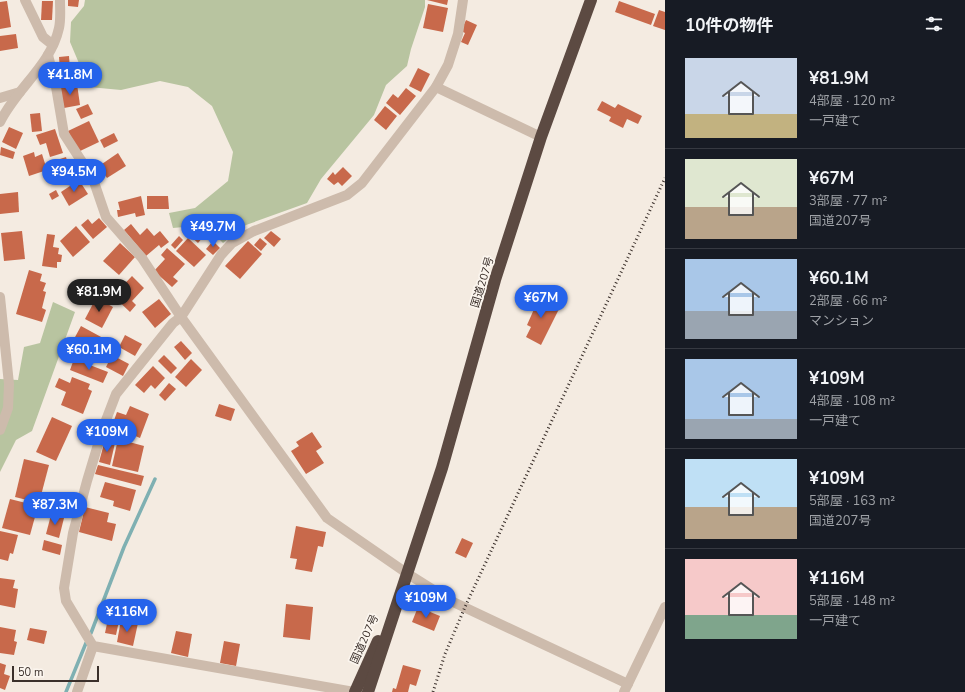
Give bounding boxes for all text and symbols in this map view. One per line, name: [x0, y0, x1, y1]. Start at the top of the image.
icon: filters: [923, 13, 945, 35]
text: 10件の物件: [685, 14, 773, 37]
pin: ¥41.8M: [37, 62, 103, 96]
text: ¥41.8M: [47, 66, 93, 84]
text: ¥81.9M: [809, 67, 869, 90]
icon: home: [717, 74, 765, 122]
text: 4部屋 · 120 m²: [809, 92, 895, 110]
text: 一戸建て: [809, 112, 861, 130]
pin: ¥94.5M: [41, 159, 107, 193]
text: ¥94.5M: [51, 163, 97, 181]
text: ¥67M: [809, 167, 854, 190]
icon: home: [717, 175, 765, 223]
text: 3部屋 · 77 m²: [809, 192, 887, 210]
text: 国道207号: [809, 212, 871, 230]
pin: ¥49.7M: [180, 214, 246, 248]
text: ¥49.7M: [190, 218, 236, 236]
street label: 国道207号: [468, 255, 497, 310]
text: ¥60.1M: [809, 267, 869, 290]
icon: home: [717, 275, 765, 323]
pin: ¥81.9M: [66, 279, 132, 313]
text: ¥81.9M: [76, 283, 122, 301]
pin: ¥67M: [517, 285, 565, 319]
text: ¥67M: [524, 289, 558, 307]
text: 2部屋 · 66 m²: [809, 292, 887, 310]
text: マンション: [809, 312, 874, 330]
pin: ¥60.1M: [56, 337, 122, 371]
text: ¥60.1M: [66, 341, 112, 359]
text: ¥109M: [809, 367, 865, 390]
icon: home: [717, 375, 765, 423]
text: 4部屋 · 108 m²: [809, 392, 895, 410]
text: 一戸建て: [809, 412, 861, 430]
pin: ¥109M: [79, 419, 135, 453]
text: ¥109M: [86, 423, 128, 441]
text: ¥109M: [809, 467, 865, 490]
icon: home: [717, 475, 765, 523]
pin: ¥87.3M: [22, 492, 88, 526]
text: 5部屋 · 163 m²: [809, 492, 895, 510]
text: ¥87.3M: [32, 496, 78, 514]
text: 国道207号: [809, 512, 871, 530]
text: ¥116M: [809, 567, 865, 590]
icon: home: [717, 575, 765, 623]
pin: ¥109M: [398, 585, 454, 619]
text: ¥109M: [405, 589, 447, 607]
text: 5部屋 · 148 m²: [809, 592, 895, 610]
pin: ¥116M: [99, 599, 155, 633]
text: ¥116M: [106, 603, 148, 621]
street label: 国道207号: [347, 612, 382, 666]
text: 一戸建て: [809, 612, 861, 630]
scale bar: [12, 664, 99, 683]
text: 50 m: [18, 665, 43, 680]

